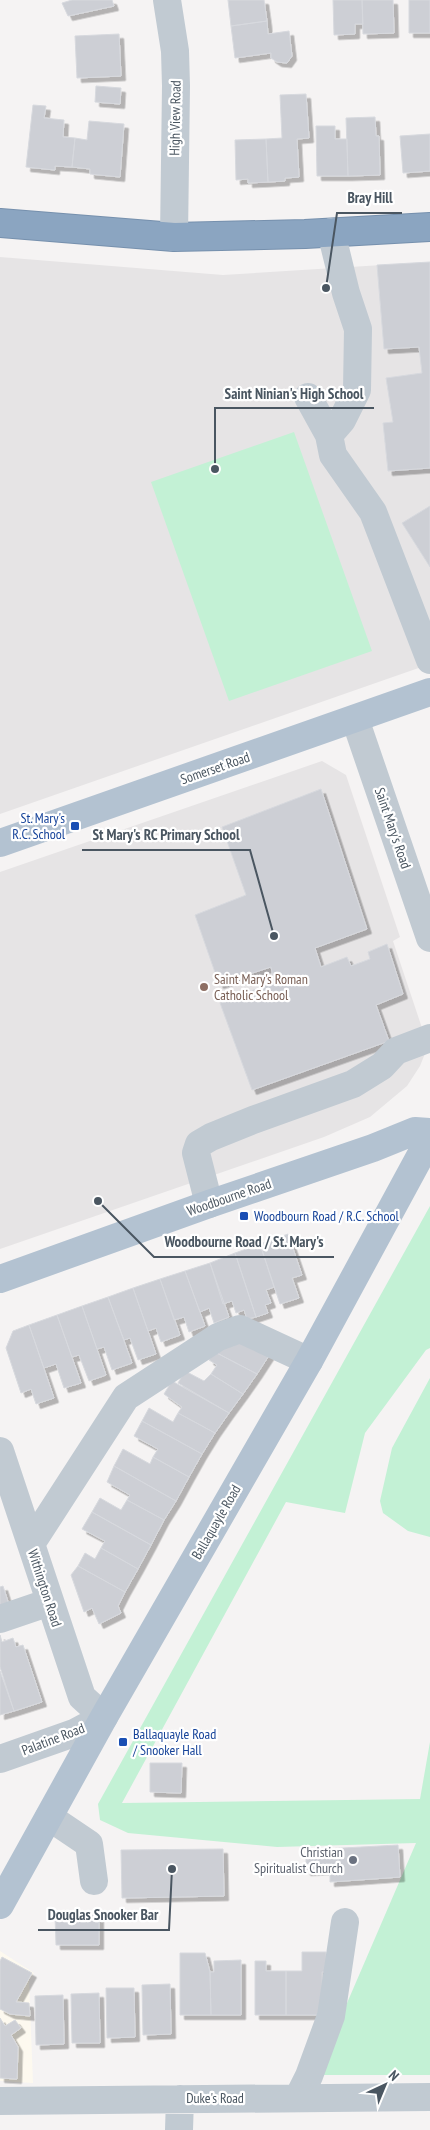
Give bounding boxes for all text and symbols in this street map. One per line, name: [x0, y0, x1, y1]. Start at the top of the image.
street label: High View Road: [165, 80, 185, 156]
callout: Bray Hill: [337, 183, 402, 213]
text: Bray Hill: [347, 188, 393, 207]
callout: Saint Ninian's High School: [215, 378, 374, 408]
text: Saint Ninian's High School: [225, 384, 364, 403]
street label: Somerset Road: [178, 748, 252, 788]
street label: Saint Mary's Road: [371, 785, 415, 871]
place label: St. Mary's R.C. School: [12, 809, 66, 843]
marker: St. Mary's R.C. School: [69, 820, 81, 832]
callout: St Mary's RC Primary School: [82, 820, 250, 850]
text: St Mary's RC Primary School: [92, 825, 240, 844]
place label: Saint Mary's Roman Catholic School: [214, 970, 308, 1004]
marker: Saint Mary's Roman Catholic School: [198, 981, 210, 993]
street label: Woodbourne Road: [185, 1174, 273, 1220]
place label: Woodbourn Road / R.C. School: [254, 1207, 400, 1225]
marker: Woodbourn Road / R.C. School: [238, 1210, 250, 1222]
callout: Woodbourne Road / St. Mary's: [154, 1227, 334, 1257]
text: Woodbourne Road / St. Mary's: [163, 1232, 324, 1251]
street label: Ballaquayle Road: [187, 1481, 245, 1563]
street label: Withington Road: [24, 1547, 66, 1629]
street label: Palatine Road: [19, 1719, 87, 1759]
place label: Ballaquayle Road / Snooker Hall: [132, 1725, 216, 1759]
marker: Ballaquayle Road / Snooker Hall: [117, 1736, 129, 1748]
place label: Christian Spiritualist Church: [254, 1843, 343, 1877]
marker: Christian Spiritualist Church: [347, 1854, 359, 1866]
callout: Douglas Snooker Bar: [38, 1900, 169, 1930]
text: Douglas Snooker Bar: [48, 1905, 159, 1924]
north arrow: [360, 2060, 410, 2110]
text: N: [385, 2067, 403, 2085]
street label: Duke's Road: [186, 2089, 244, 2107]

